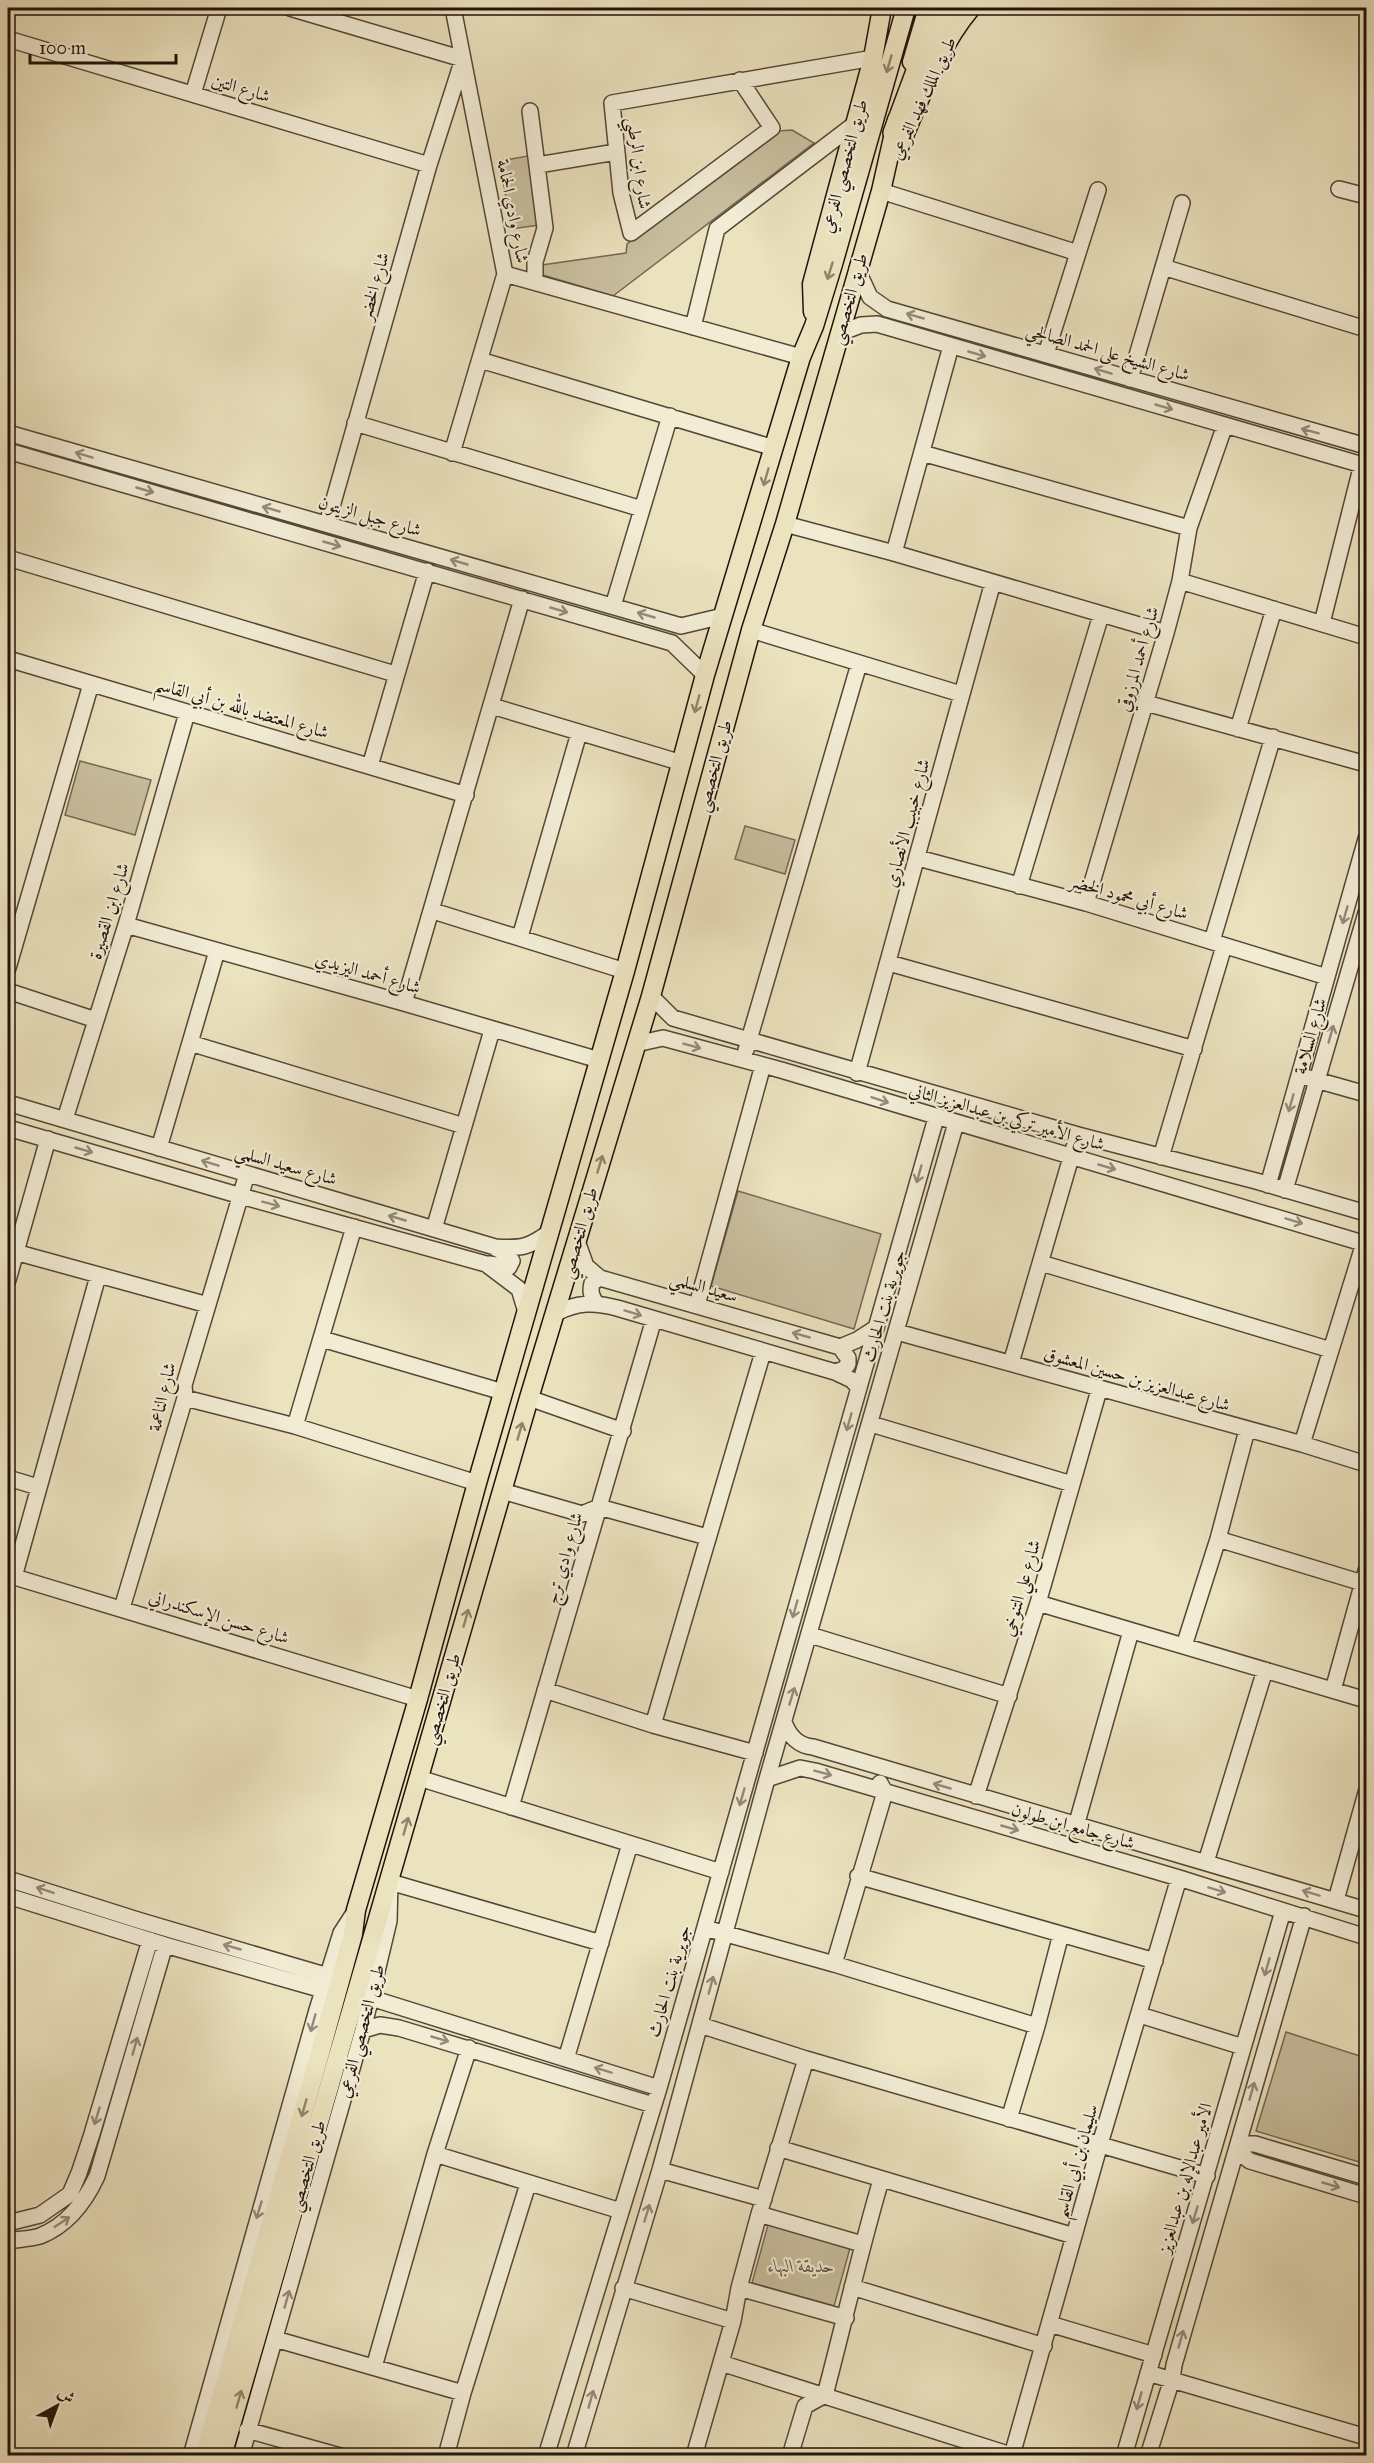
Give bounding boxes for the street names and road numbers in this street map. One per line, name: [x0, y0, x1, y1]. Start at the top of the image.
street label: طريق الملك فهد الفرعي: [885, 33, 965, 165]
street label: شارع التين: [208, 69, 273, 111]
street label: طريق التخصصي الفرعي: [816, 97, 878, 237]
street label: شارع ابن الرطبي: [616, 116, 656, 211]
street label: شارع وادي الحمامة: [488, 157, 534, 266]
street label: شارع الخضر: [353, 250, 398, 325]
street label: طريق التخصصي: [825, 251, 878, 349]
street label: شارع الشيخ على الحمد الصالحي: [1022, 318, 1192, 392]
street label: شارع جبل الزيتون: [315, 491, 424, 545]
street label: شارع أحمد المرزوقي: [1111, 603, 1167, 715]
street label: شارع المعتضد بالله بن أبي القاسم: [151, 670, 332, 750]
street label: طريق التخصصي: [691, 717, 743, 816]
street label: شارع خبيب الأنصاري: [877, 756, 939, 891]
street label: شارع ابن القصيرة: [84, 860, 138, 963]
street label: شارع أبي محمود الخضر: [1064, 867, 1191, 928]
street label: شارع أحمد اليزيدي: [312, 946, 424, 1002]
street label: شارع السلامة: [1289, 995, 1335, 1078]
street label: شارع الأمير تركي بن عبدالعزيز الثاني: [906, 1077, 1108, 1159]
street label: شارع سعيد السلمي: [231, 1140, 339, 1196]
street label: طريق التخصصي: [555, 1185, 608, 1283]
street label: جويرية بنت الحارث: [857, 1247, 911, 1365]
street label: سعيد السلمي: [666, 1267, 741, 1313]
street label: شارع عبدالعزيز بن حسين المعشوق: [1040, 1342, 1233, 1420]
street label: شارع الناعمة: [143, 1360, 185, 1435]
street label: شارع وادي ترج: [540, 1509, 592, 1608]
street label: شارع علي التنوخي: [997, 1537, 1051, 1641]
street label: شارع حسن الإسكندراني: [145, 1585, 292, 1653]
street label: طريق التخصصي: [418, 1651, 471, 1749]
street label: شارع جامع ابن طولون: [1007, 1798, 1137, 1859]
street label: جويرية بنت الحارث: [642, 1922, 696, 2040]
street label: طريق التخصصي الفرعي: [333, 1962, 395, 2102]
street label: الأمير عبدالإله بن عبدالعزيز: [1151, 2100, 1219, 2258]
street label: سليمان بن أبي القاسم: [1047, 2101, 1110, 2223]
street label: طريق التخصصي: [283, 2118, 336, 2216]

